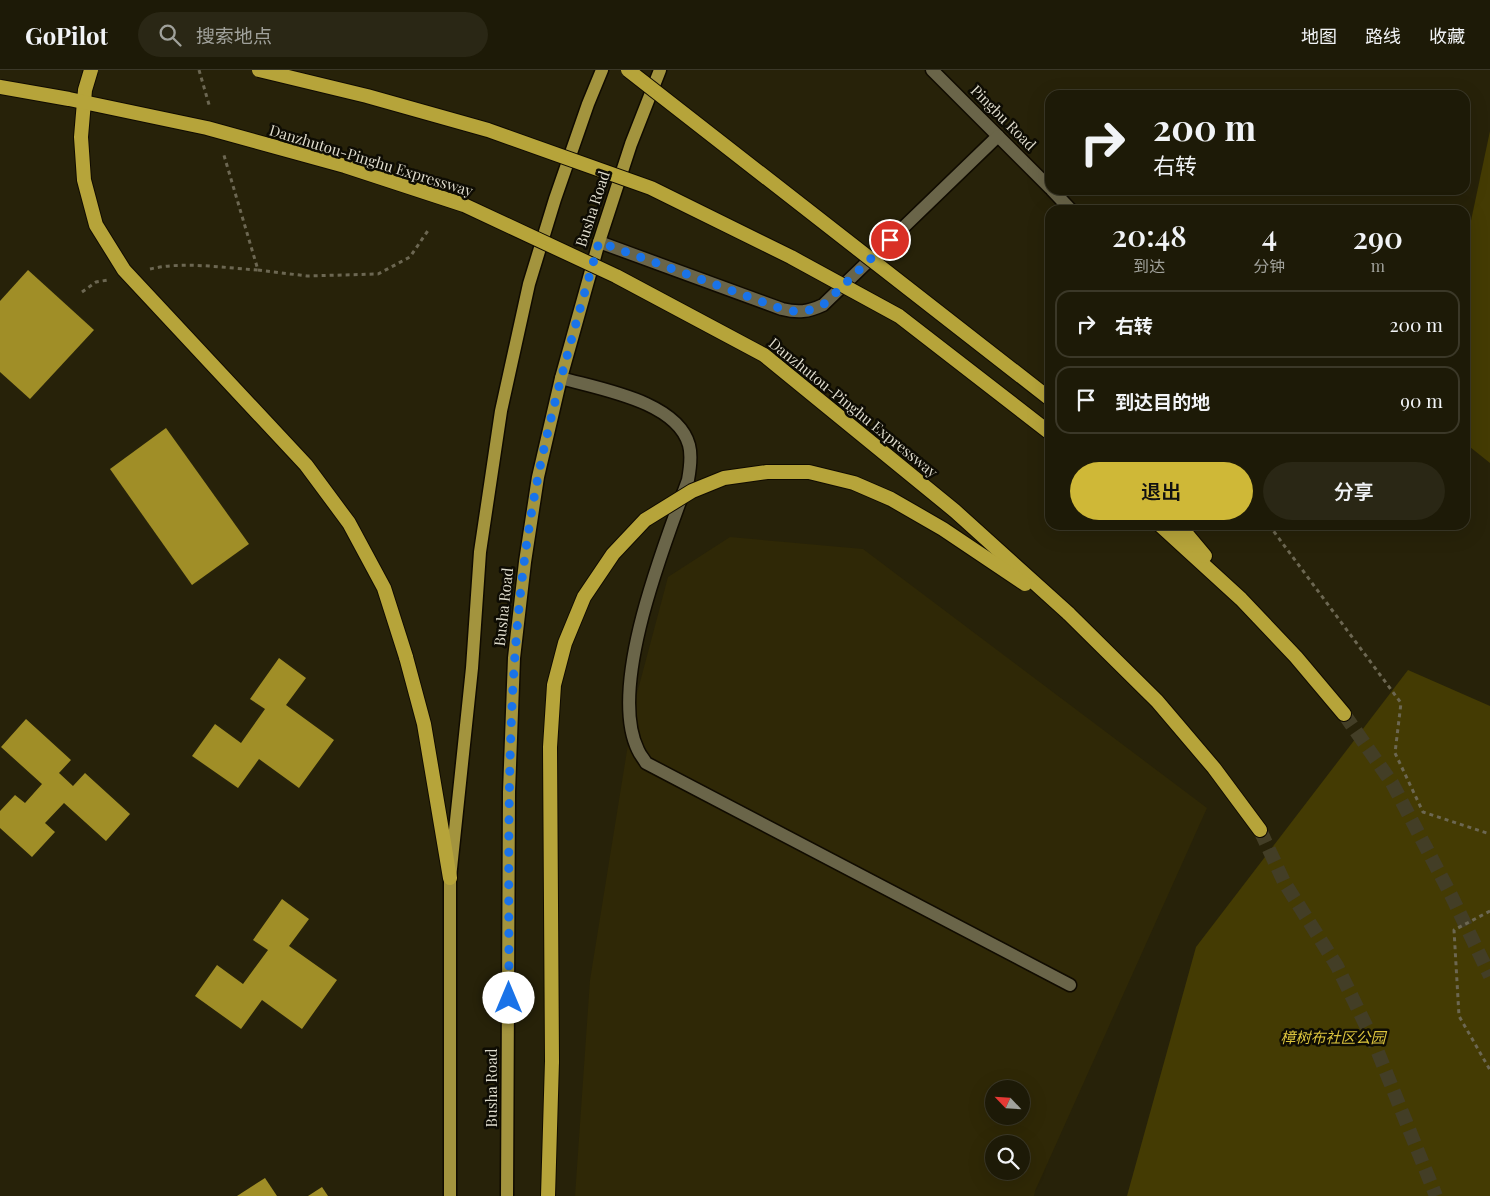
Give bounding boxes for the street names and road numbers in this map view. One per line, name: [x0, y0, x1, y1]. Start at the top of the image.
street label: Pingbu Road: [967, 80, 1041, 155]
street label: Danzhutou-Pinghu Expressway: [267, 119, 476, 201]
street label: Busha Road: [570, 168, 614, 249]
street label: Danzhutou-Pinghu Expressway: [765, 333, 943, 482]
street label: Busha Road: [489, 566, 517, 647]
street label: Busha Road: [481, 1048, 501, 1127]

